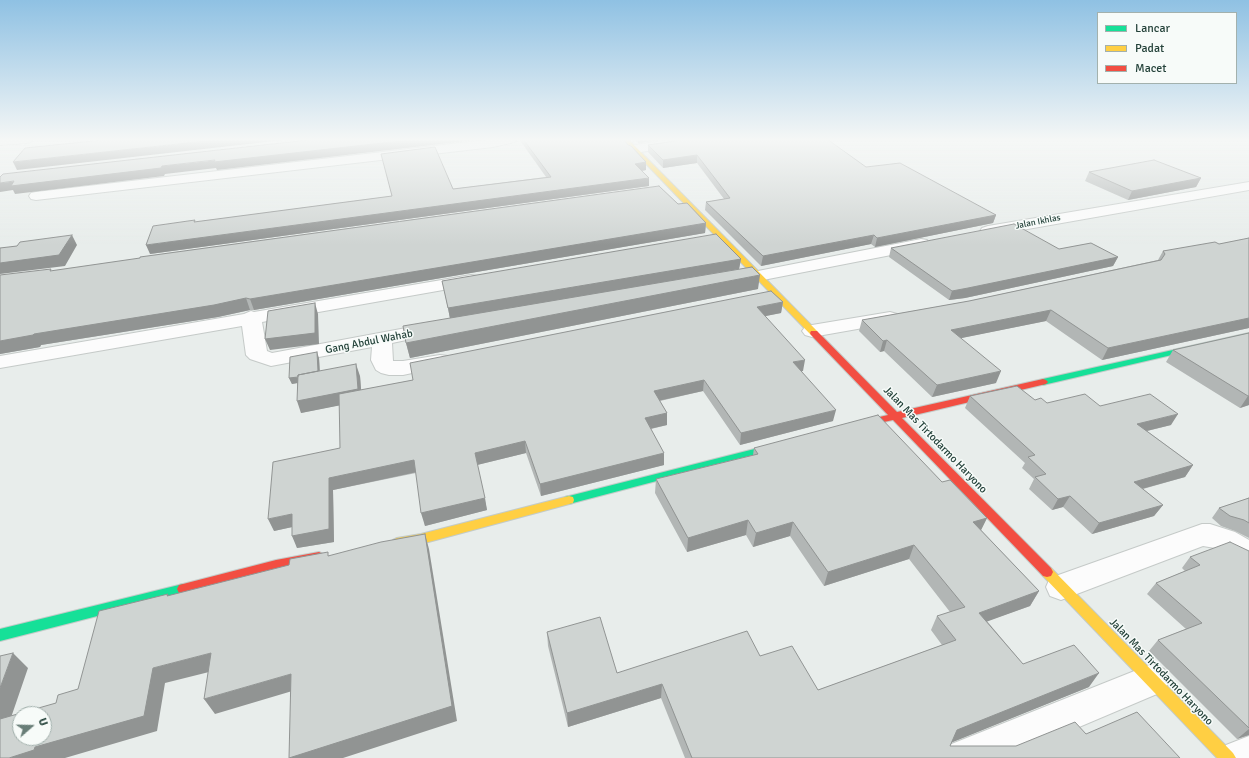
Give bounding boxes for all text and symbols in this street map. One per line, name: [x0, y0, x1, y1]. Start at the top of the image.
legend: [1097, 12, 1237, 84]
text: Lancar: [1135, 21, 1170, 36]
text: Padat: [1135, 41, 1164, 56]
text: Macet: [1135, 61, 1167, 76]
street label: Jalan Ikhlas: [1015, 212, 1061, 232]
street label: Gang Abdul Wahab: [324, 327, 414, 357]
street label: Jalan Mas Tirtodarmo Haryono: [880, 384, 990, 496]
street label: Jalan Mas Tirtodarmo Haryono: [1106, 616, 1216, 728]
north arrow: [12, 706, 52, 746]
text: U: [35, 716, 50, 728]

